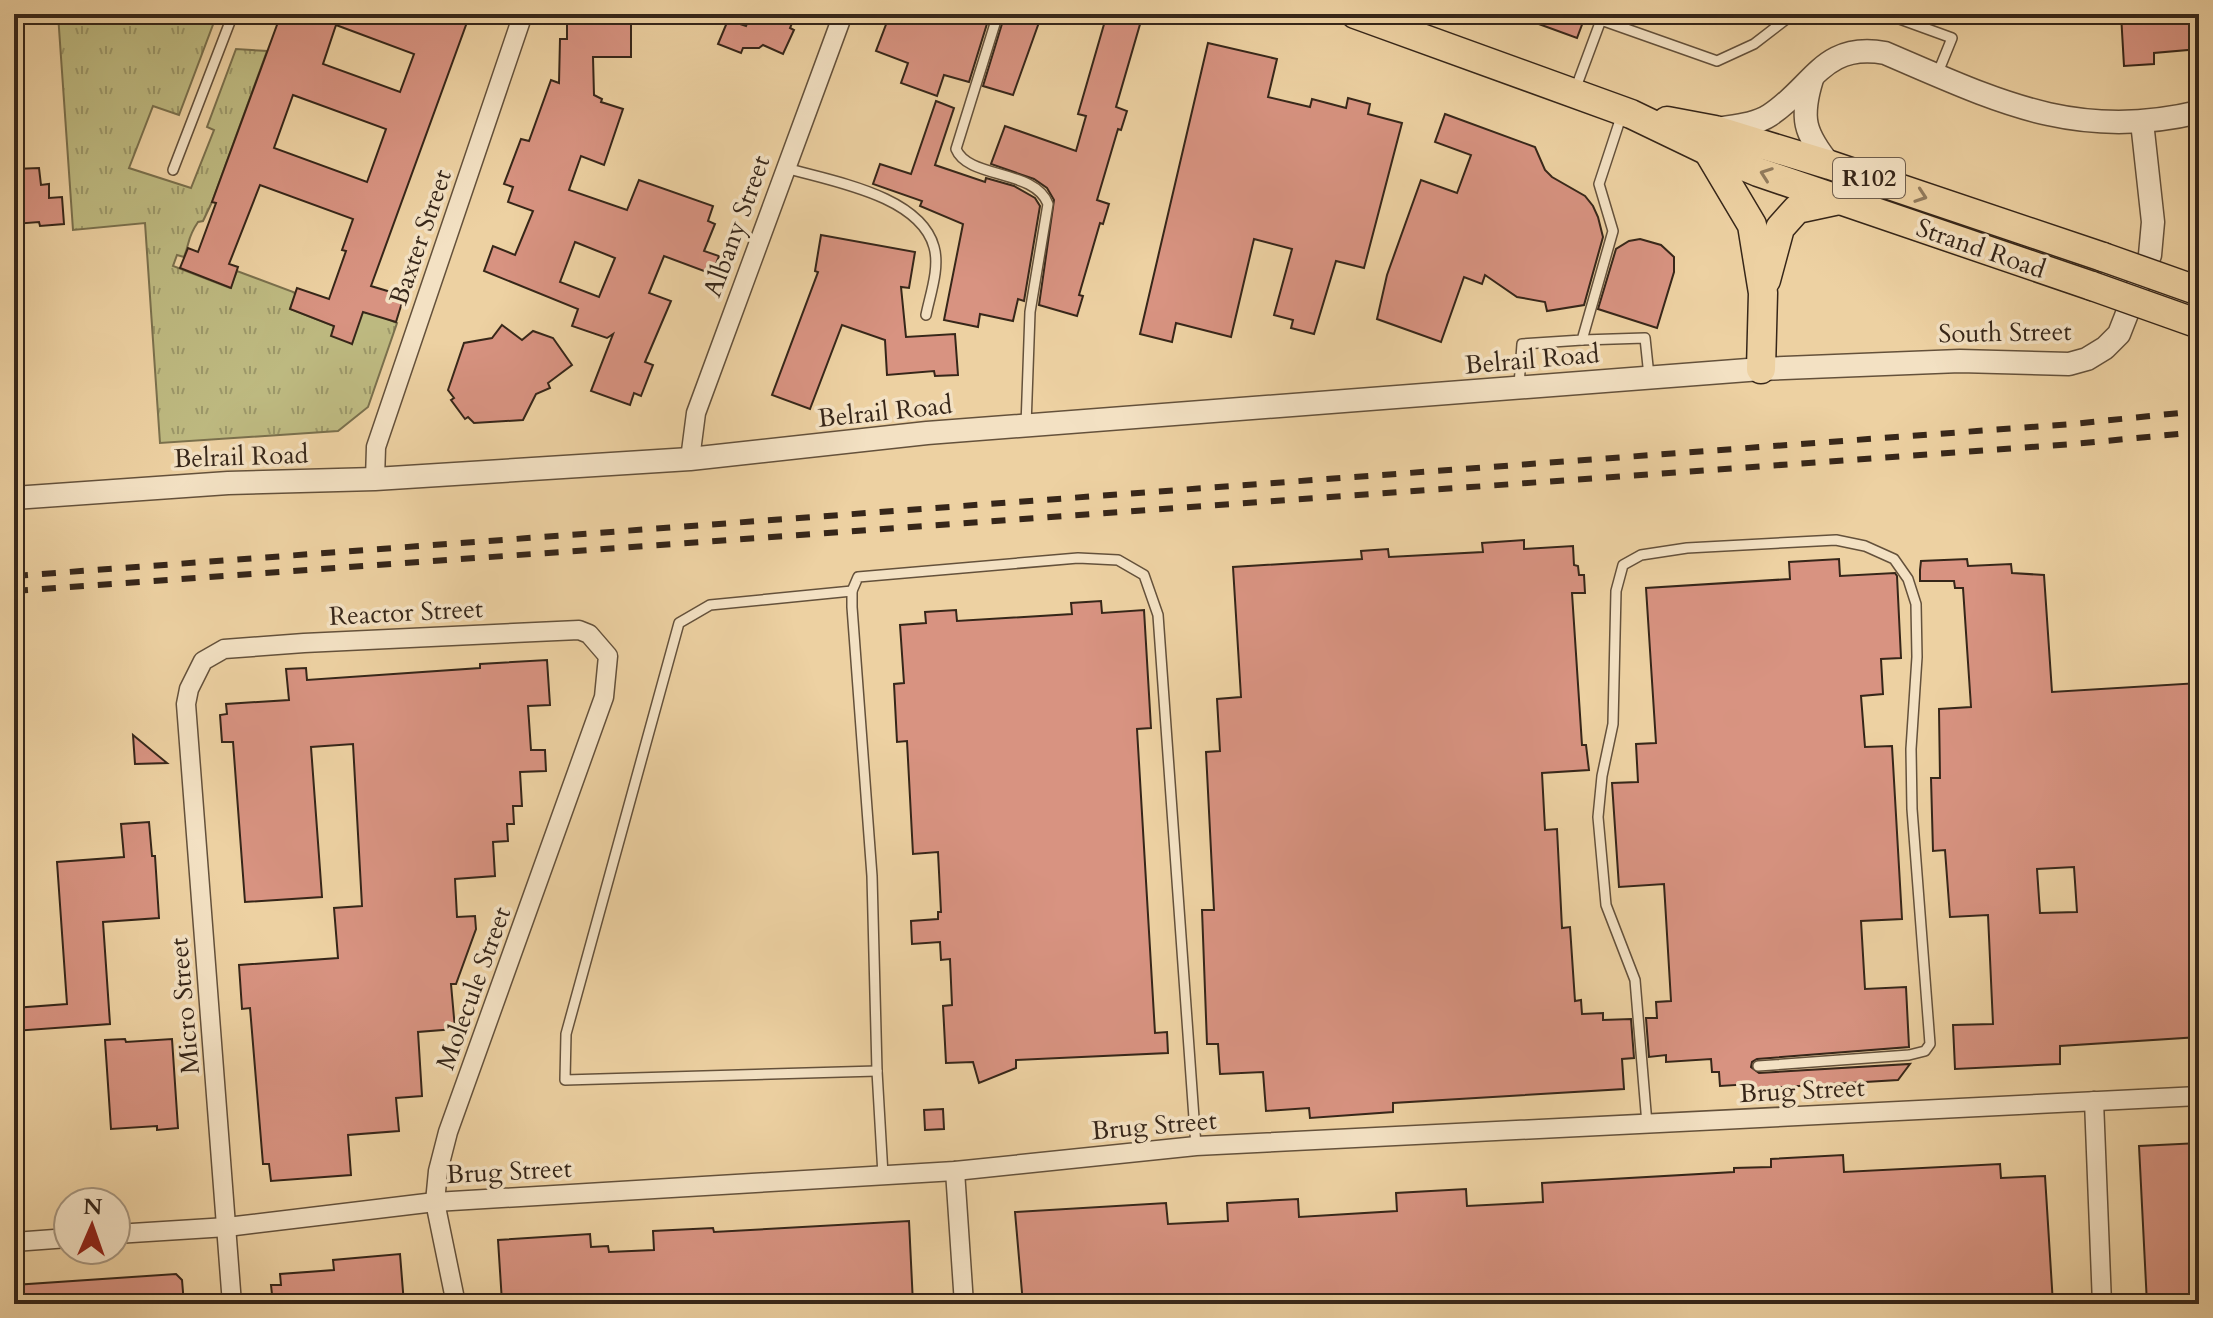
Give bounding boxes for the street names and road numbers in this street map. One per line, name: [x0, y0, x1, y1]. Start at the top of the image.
street label: Albany Street: [695, 150, 778, 302]
road number: R102: [1833, 158, 1905, 198]
street label: Baxter Street: [381, 165, 460, 309]
street label: Strand Road: [1911, 210, 2050, 287]
street label: South Street: [1938, 314, 2072, 351]
street label: Belrail Road: [1463, 336, 1601, 383]
street label: Belrail Road: [816, 387, 954, 436]
street label: Belrail Road: [173, 437, 309, 476]
street label: Reactor Street: [328, 591, 484, 634]
street label: Molecule Street: [428, 902, 519, 1075]
street label: Micro Street: [161, 936, 208, 1076]
street label: Brug Street: [1738, 1070, 1866, 1111]
street label: Brug Street: [1090, 1103, 1218, 1148]
street label: Brug Street: [445, 1151, 573, 1192]

